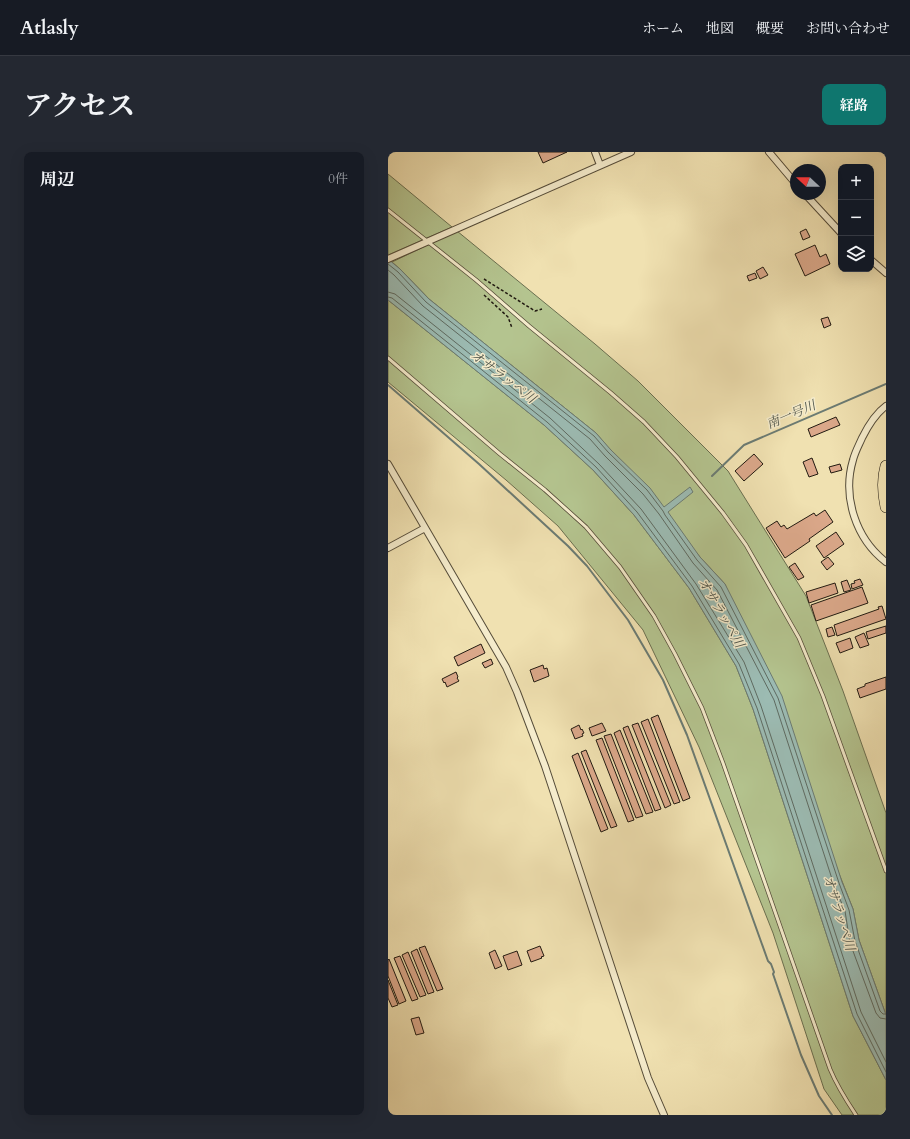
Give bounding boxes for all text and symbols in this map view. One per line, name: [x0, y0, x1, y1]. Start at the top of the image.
text: Atlasly: [20, 15, 79, 41]
text: ホーム: [642, 19, 684, 38]
text: 地図: [706, 19, 734, 38]
text: 概要: [756, 19, 784, 38]
text: お問い合わせ: [806, 19, 890, 38]
button: 経路: [822, 84, 886, 125]
text: アクセス: [24, 87, 135, 125]
north arrow: [790, 164, 826, 200]
map controls: [838, 164, 874, 272]
button: +: [838, 164, 874, 200]
text: 周辺: [40, 168, 74, 191]
text: 0件: [328, 170, 348, 188]
button: −: [838, 200, 874, 236]
button: layers: [838, 236, 874, 272]
water label: オサラッペ川: [467, 346, 541, 409]
water label: 南一号川: [764, 396, 820, 433]
water label: オサラッペ川: [694, 575, 749, 653]
water label: オサラッペ川: [819, 873, 860, 955]

